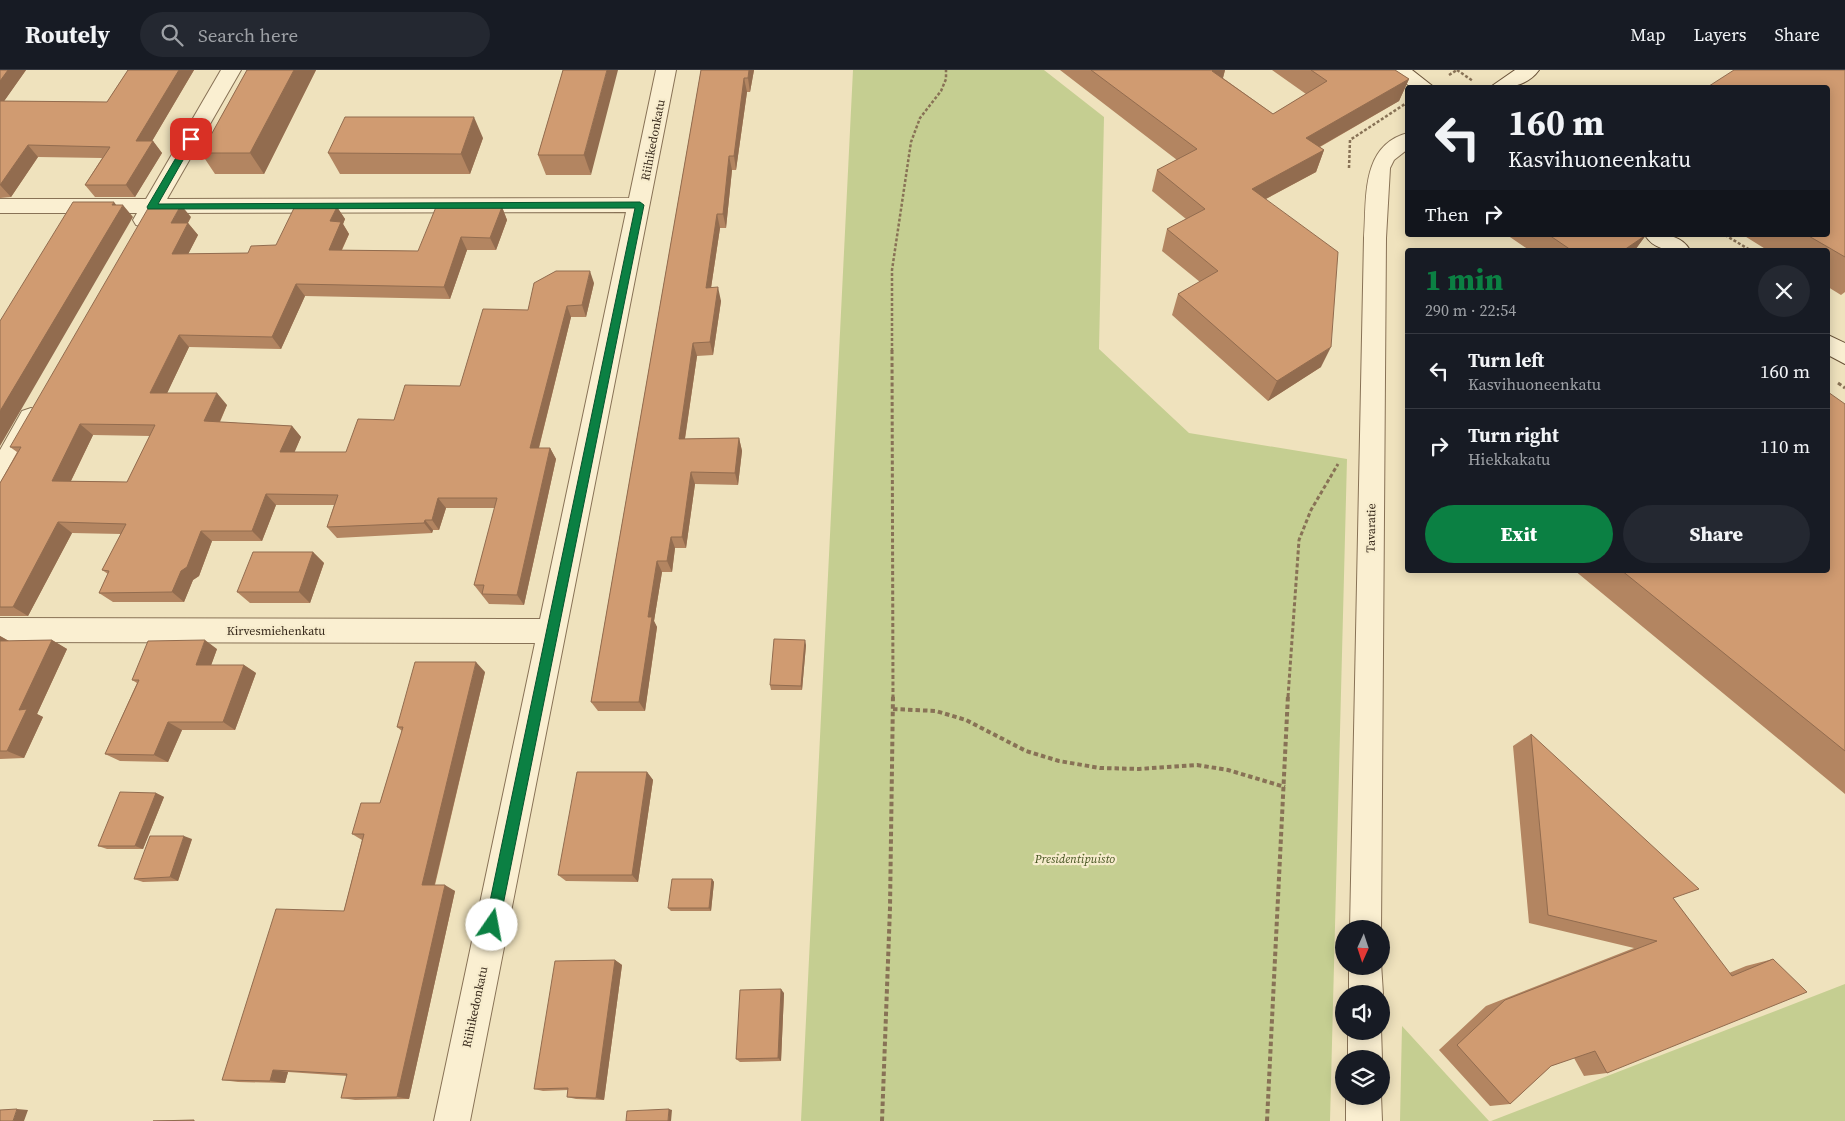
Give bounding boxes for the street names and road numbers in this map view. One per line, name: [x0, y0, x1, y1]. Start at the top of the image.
street label: Riihikedonkatu: [637, 98, 669, 182]
street label: Tavaratie: [1363, 503, 1379, 553]
street label: Kirvesmiehenkatu: [227, 623, 325, 639]
street label: Riihikedonkatu: [459, 965, 491, 1049]

